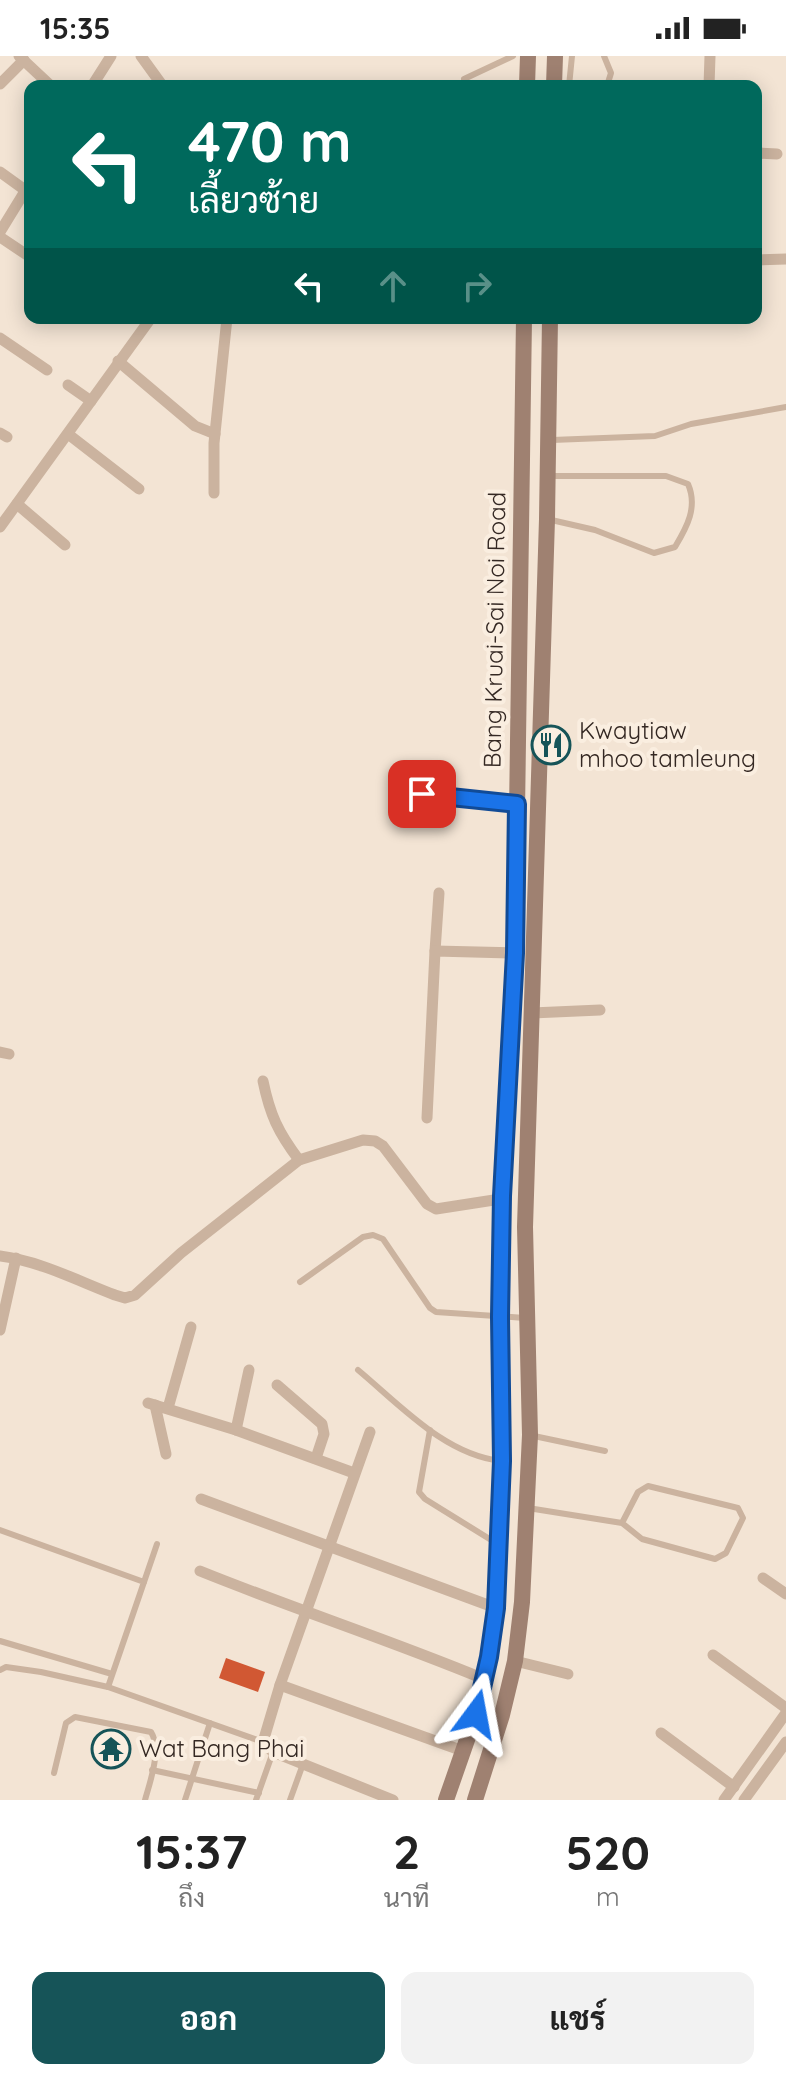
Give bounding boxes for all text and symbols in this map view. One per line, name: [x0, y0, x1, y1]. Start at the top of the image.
text: 15:35: [40, 9, 111, 47]
text: 470 m: [188, 106, 352, 176]
icon: left: [56, 112, 160, 216]
text: เลี้ยวซ้าย: [188, 177, 319, 222]
icon: left: [287, 264, 331, 308]
icon: ahead: [371, 264, 415, 308]
icon: right: [455, 264, 499, 308]
street label: Bang Kruai-Sai Noi Road: [477, 492, 511, 768]
place label: Kwaytiaw mhoo tamleung: [579, 715, 756, 773]
restaurant icon: Kwaytiaw mhoo tamleung: [530, 724, 572, 766]
pin: [388, 760, 456, 828]
icon: arrive: [400, 772, 444, 816]
position arrow: [434, 1672, 518, 1756]
temple icon: Wat Bang Phai: [90, 1728, 132, 1770]
place label: Wat Bang Phai: [139, 1733, 304, 1763]
text: 15:37: [136, 1821, 247, 1881]
text: 2: [393, 1821, 420, 1881]
text: 520: [566, 1822, 650, 1882]
text: m: [596, 1880, 620, 1913]
text: ถึง: [178, 1881, 205, 1914]
text: นาที: [383, 1881, 430, 1914]
button: ออก: [32, 1972, 385, 2064]
button: แชร์: [401, 1972, 754, 2064]

